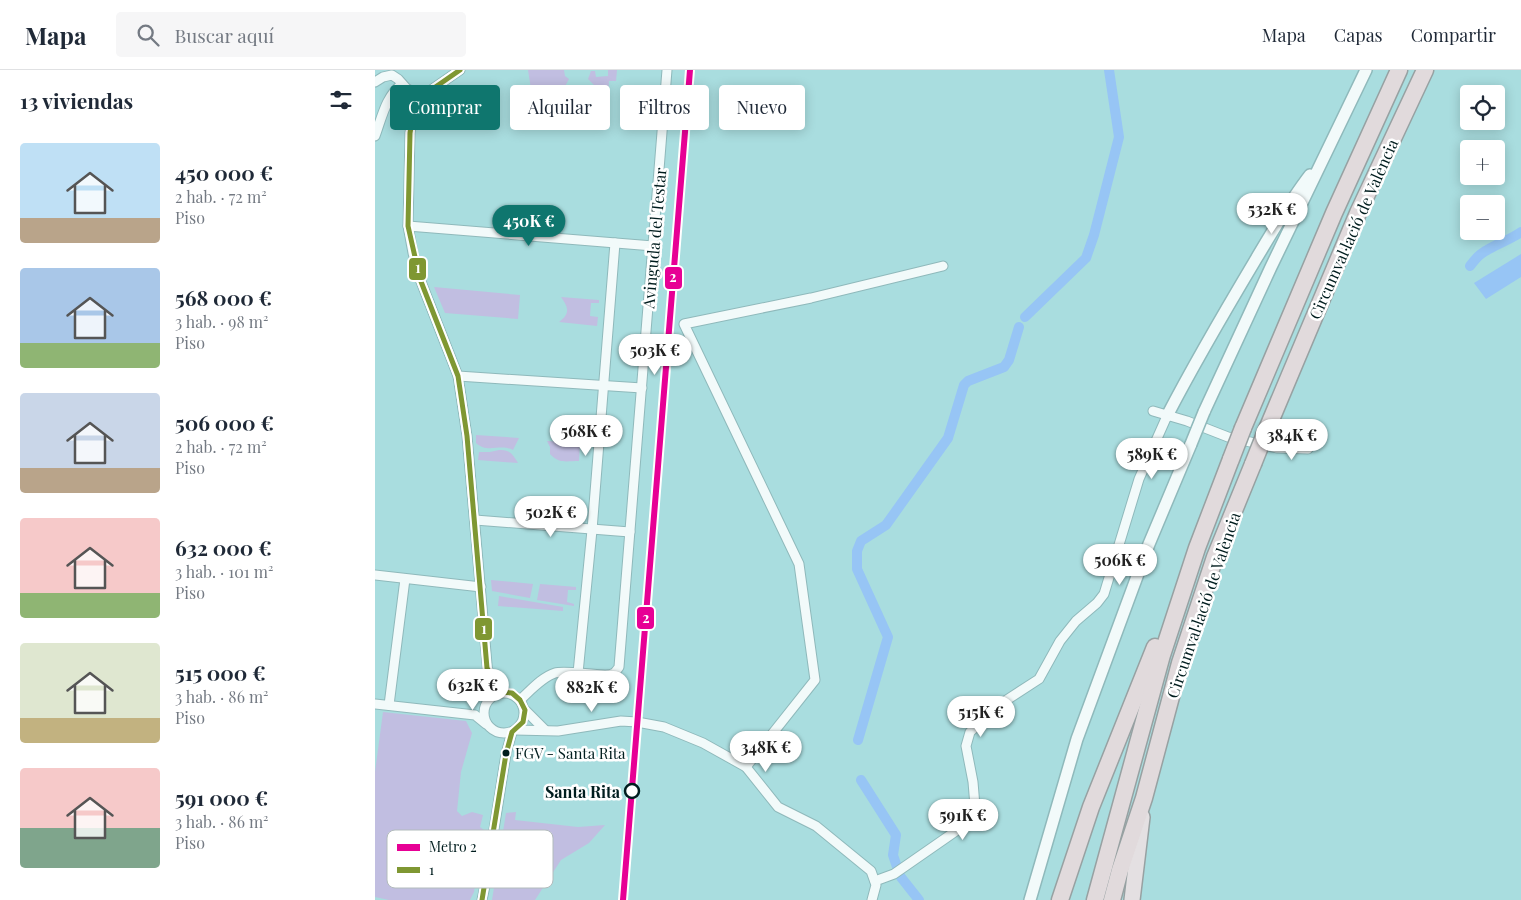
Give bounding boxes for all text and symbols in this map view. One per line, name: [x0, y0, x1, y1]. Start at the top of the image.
search box: [116, 12, 466, 57]
text: Mapa: [25, 19, 86, 51]
icon: search: [134, 21, 162, 49]
text: Buscar aquí: [174, 22, 274, 48]
text: Mapa: [1262, 23, 1306, 47]
text: Capas: [1334, 23, 1383, 47]
text: Compartir: [1411, 23, 1496, 47]
chip: Comprar: [390, 85, 500, 130]
chip: Alquilar: [510, 85, 610, 130]
chip: Filtros: [620, 85, 709, 130]
chip: Nuevo: [719, 85, 805, 130]
map controls: [1460, 85, 1505, 240]
button: locate: [1460, 85, 1505, 130]
text: 13 viviendas: [20, 86, 133, 114]
icon: filters: [327, 86, 355, 114]
street label: Circumval·lació de València: [1304, 135, 1402, 322]
button: +: [1460, 140, 1505, 185]
text: 450 000 €: [175, 158, 273, 186]
icon: home: [60, 163, 120, 223]
street label: Avinguda del Testar: [637, 167, 671, 310]
text: 2 hab. · 72 m²: [175, 186, 267, 207]
pin: 532K €: [1231, 192, 1313, 235]
button: −: [1460, 195, 1505, 240]
text: 532K €: [1248, 198, 1296, 219]
pin: 450K €: [488, 204, 570, 247]
text: Piso: [175, 207, 205, 228]
text: 450K €: [503, 210, 555, 231]
line badge: 1: [408, 257, 427, 281]
text: 1: [415, 258, 421, 277]
line badge: 2: [664, 266, 683, 290]
text: 2: [669, 267, 677, 286]
text: 568 000 €: [175, 283, 272, 311]
icon: home: [60, 288, 120, 348]
text: 3 hab. · 98 m²: [175, 311, 268, 332]
text: Piso: [175, 332, 205, 353]
pin: 503K €: [614, 334, 696, 376]
text: 503K €: [630, 339, 680, 360]
text: 506 000 €: [175, 408, 274, 436]
icon: home: [60, 413, 120, 473]
pin: 568K €: [545, 414, 627, 457]
pin: 384K €: [1251, 418, 1333, 461]
text: 568K €: [561, 420, 611, 441]
text: 384K €: [1267, 424, 1317, 445]
text: 2 hab. · 72 m²: [175, 436, 267, 457]
pin: 589K €: [1111, 438, 1193, 480]
text: 589K €: [1127, 443, 1177, 464]
text: Piso: [175, 457, 205, 478]
pin: 502K €: [510, 496, 592, 538]
text: 502K €: [525, 501, 577, 522]
street label: Circumval·lació de València: [1161, 509, 1245, 701]
text: 632 000 €: [175, 533, 272, 561]
icon: home: [60, 538, 120, 598]
pin: 506K €: [1079, 544, 1161, 586]
text: 506K €: [1094, 549, 1146, 570]
text: 3 hab. · 101 m²: [175, 561, 273, 582]
text: Piso: [175, 582, 205, 603]
line badge: 2: [636, 606, 655, 630]
text: 2: [642, 608, 650, 627]
line badge: 1: [474, 617, 493, 641]
text: 1: [481, 619, 487, 638]
text: 515 000 €: [175, 658, 266, 686]
icon: home: [60, 663, 120, 723]
pin: 632K €: [432, 668, 514, 711]
pin: 882K €: [551, 670, 633, 713]
text: 632K €: [448, 674, 498, 695]
text: 882K €: [566, 676, 618, 697]
text: 3 hab. · 86 m²: [175, 686, 269, 707]
pin: 515K €: [940, 696, 1022, 738]
text: 515K €: [958, 701, 1004, 722]
text: Piso: [175, 707, 205, 728]
pin: 348K €: [725, 730, 807, 773]
text: 348K €: [741, 736, 791, 757]
place label: FGV - Santa Rita: [515, 743, 626, 763]
marker: FGV - Santa Rita: [501, 748, 511, 758]
place label: Santa Rita: [545, 781, 621, 802]
text: 591 000 €: [175, 783, 268, 811]
marker: Santa Rita: [624, 783, 640, 799]
icon: home: [60, 788, 120, 848]
pin: 591K €: [922, 798, 1004, 841]
text: 591K €: [939, 804, 987, 825]
text: 3 hab. · 86 m²: [175, 811, 269, 832]
legend: [387, 830, 553, 888]
text: Piso: [175, 832, 205, 853]
text: Metro 2: [429, 837, 477, 856]
text: 1: [429, 860, 434, 879]

